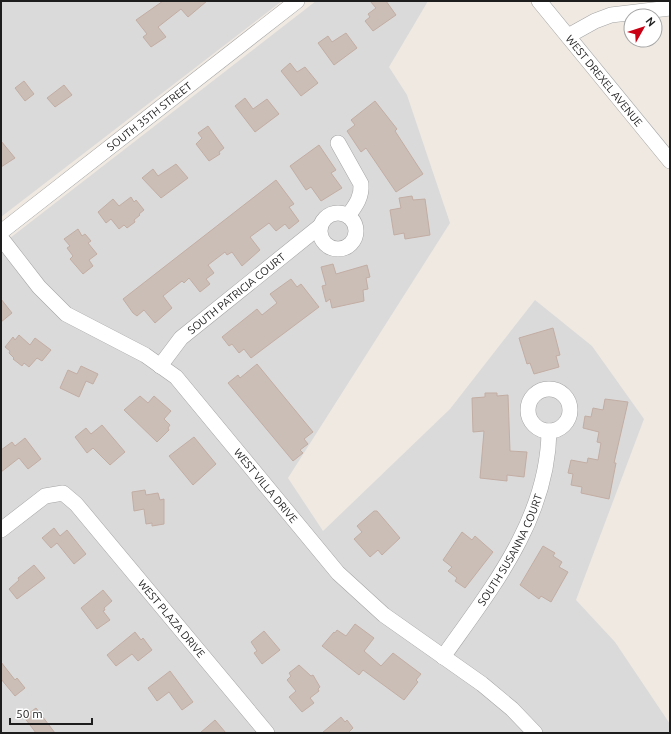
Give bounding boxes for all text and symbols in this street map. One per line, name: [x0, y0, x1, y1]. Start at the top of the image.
north arrow: [623, 8, 663, 48]
text: N: [644, 15, 658, 29]
street label: WEST DREXEL AVENUE: [563, 33, 645, 129]
street label: SOUTH 35TH STREET: [104, 80, 194, 153]
street label: SOUTH PATRICIA COURT: [185, 251, 287, 336]
street label: WEST VILLA DRIVE: [232, 446, 300, 525]
street label: SOUTH SUSANNA COURT: [475, 492, 544, 608]
street label: WEST PLAZA DRIVE: [136, 577, 207, 660]
scale bar: [10, 700, 92, 726]
text: 50 m: [16, 707, 43, 720]

